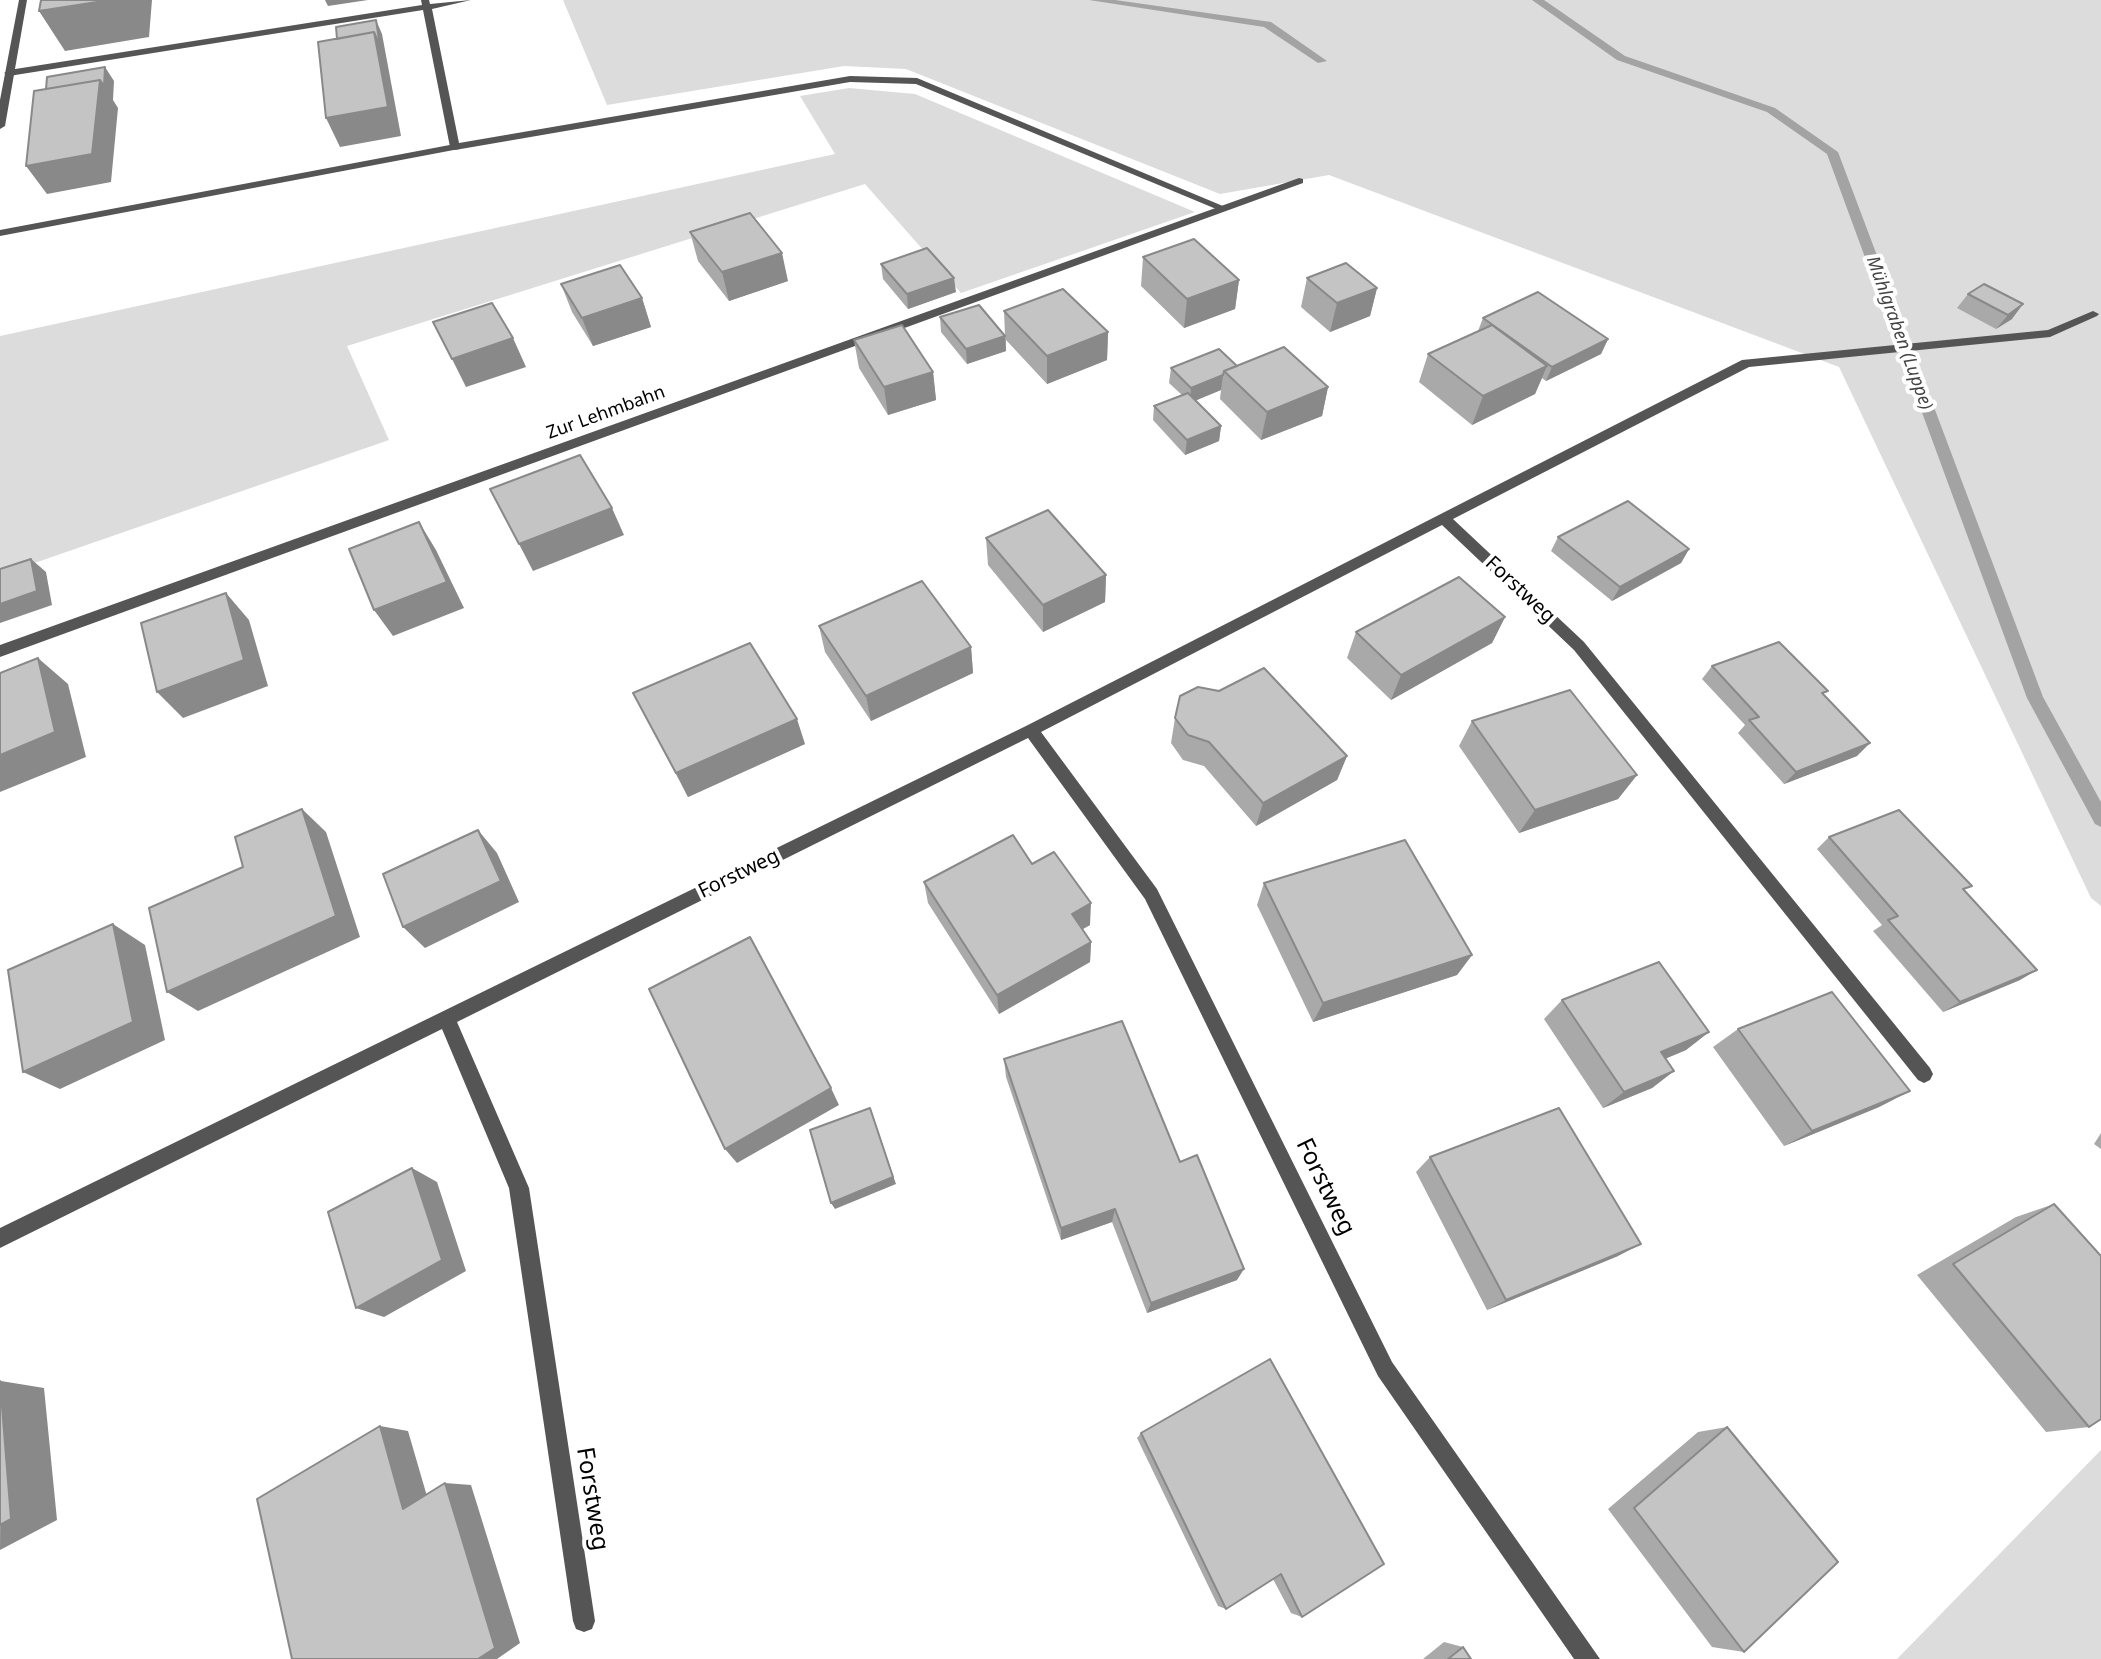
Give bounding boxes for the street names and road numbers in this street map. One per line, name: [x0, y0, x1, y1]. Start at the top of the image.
street label: Zur Lehmbahn: [544, 382, 668, 444]
street label: Forstweg: [1480, 552, 1560, 628]
street label: Forstweg: [695, 844, 783, 904]
street label: Forstweg: [1289, 1134, 1361, 1240]
street label: Forstweg: [570, 1445, 614, 1553]

